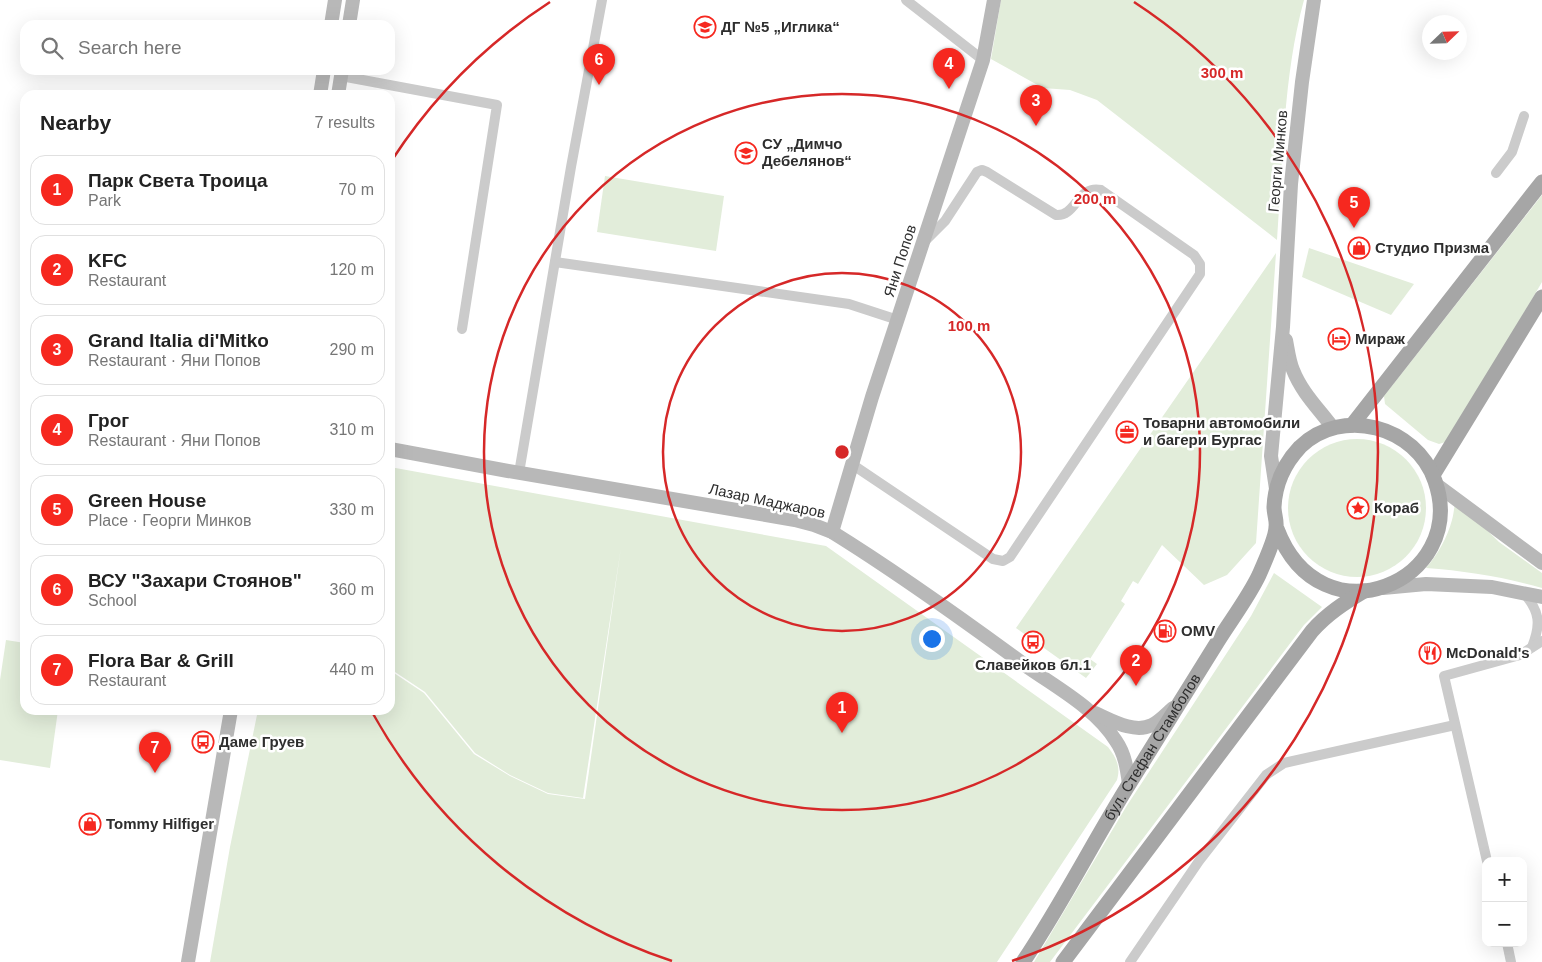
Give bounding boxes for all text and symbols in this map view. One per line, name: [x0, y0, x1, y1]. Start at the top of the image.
school or university icon: ДГ №5 „Иглика“: [693, 15, 717, 39]
north arrow: [1422, 15, 1467, 60]
place label: ДГ №5 „Иглика“: [721, 18, 840, 35]
search box: [20, 20, 395, 75]
icon: search: [38, 34, 66, 62]
text: Search here: [78, 37, 182, 58]
pin: 6: [583, 44, 615, 85]
pin: 4: [933, 48, 965, 89]
text: 300 m: [1201, 64, 1243, 81]
pin: 3: [1020, 85, 1052, 126]
street label: Георги Минков: [1265, 109, 1290, 213]
text: Nearby: [40, 111, 111, 134]
text: 7 results: [315, 114, 375, 131]
place label: СУ „Димчо Дебелянов“: [762, 135, 852, 169]
school or university icon: СУ „Димчо Дебелянов“: [734, 141, 758, 165]
text: Парк Света Троица: [88, 170, 268, 191]
text: 1: [53, 181, 61, 198]
text: 70 m: [338, 181, 374, 198]
pin: 5: [1338, 187, 1370, 228]
text: 200 m: [1074, 190, 1116, 207]
text: Park: [88, 192, 121, 209]
street label: Яни Попов: [880, 222, 919, 299]
shop icon: Студио Призма: [1347, 236, 1371, 260]
place label: Студио Призма: [1375, 239, 1490, 256]
text: KFC: [88, 250, 127, 271]
text: 2: [53, 261, 61, 278]
text: 120 m: [330, 261, 374, 278]
text: Restaurant: [88, 272, 166, 289]
text: 100 m: [948, 317, 990, 334]
hotel icon: Мираж: [1327, 327, 1351, 351]
text: Grand Italia di'Mitko: [88, 330, 269, 351]
place label: Мираж: [1355, 330, 1405, 347]
text: 3: [53, 341, 61, 358]
text: 290 m: [330, 341, 374, 358]
text: Restaurant · Яни Попов: [88, 352, 261, 369]
text: Грог: [88, 410, 129, 431]
place label: Товарни автомобили и багери Бургас: [1143, 414, 1300, 448]
office icon: Товарни автомобили и багери Бургас: [1115, 420, 1139, 444]
text: 4: [53, 421, 61, 438]
text: 310 m: [330, 421, 374, 438]
text: Restaurant · Яни Попов: [88, 432, 261, 449]
centre of rings: [833, 443, 851, 461]
street label: Лазар Маджаров: [707, 480, 827, 521]
text: Green House: [88, 490, 206, 511]
place icon: Кораб: [1346, 496, 1370, 520]
place label: Кораб: [1374, 499, 1419, 516]
text: 5: [53, 501, 61, 518]
text: 330 m: [330, 501, 374, 518]
text: Place · Георги Минков: [88, 512, 251, 529]
text: ВСУ "Захари Стоянов": [88, 570, 302, 591]
text: 6: [53, 581, 61, 598]
text: 360 m: [330, 581, 374, 598]
text: School: [88, 592, 137, 609]
fuel station icon: OMV: [1153, 619, 1177, 643]
place label: OMV: [1181, 622, 1215, 639]
your location: [919, 626, 945, 652]
bus stop icon: Славейков бл.1: [1021, 630, 1045, 654]
restaurant icon: McDonald's: [1418, 641, 1442, 665]
place label: McDonald's: [1446, 644, 1530, 661]
pin: 2: [1120, 645, 1152, 686]
text: Flora Bar & Grill: [88, 650, 234, 671]
place label: Славейков бл.1: [975, 656, 1091, 673]
text: 7: [53, 661, 61, 678]
text: 440 m: [330, 661, 374, 678]
street label: бул. Стефан Стамболов: [1100, 670, 1204, 823]
text: Restaurant: [88, 672, 166, 689]
pin: 1: [826, 692, 858, 733]
bus stop icon: Даме Груев: [191, 730, 215, 754]
pin: 7: [139, 732, 171, 773]
place label: Даме Груев: [219, 733, 304, 750]
shop icon: Tommy Hilfiger: [78, 812, 102, 836]
place label: Tommy Hilfiger: [106, 815, 214, 832]
map controls: [1482, 857, 1527, 947]
button: +: [1482, 857, 1527, 902]
button: −: [1482, 902, 1527, 947]

